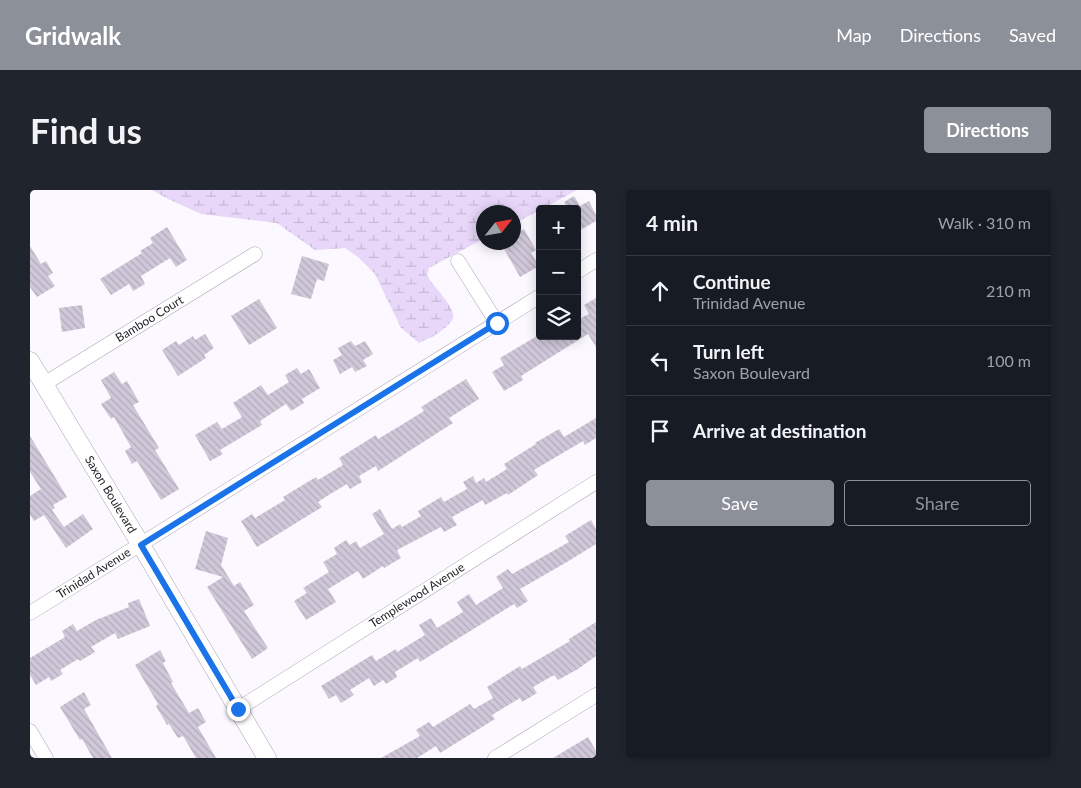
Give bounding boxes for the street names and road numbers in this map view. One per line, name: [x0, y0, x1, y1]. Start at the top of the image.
street label: Bamboo Court: [113, 292, 187, 345]
street label: Saxon Boulevard: [82, 453, 140, 536]
street label: Trinidad Avenue: [54, 544, 133, 602]
street label: Templewood Avenue: [366, 559, 467, 631]

